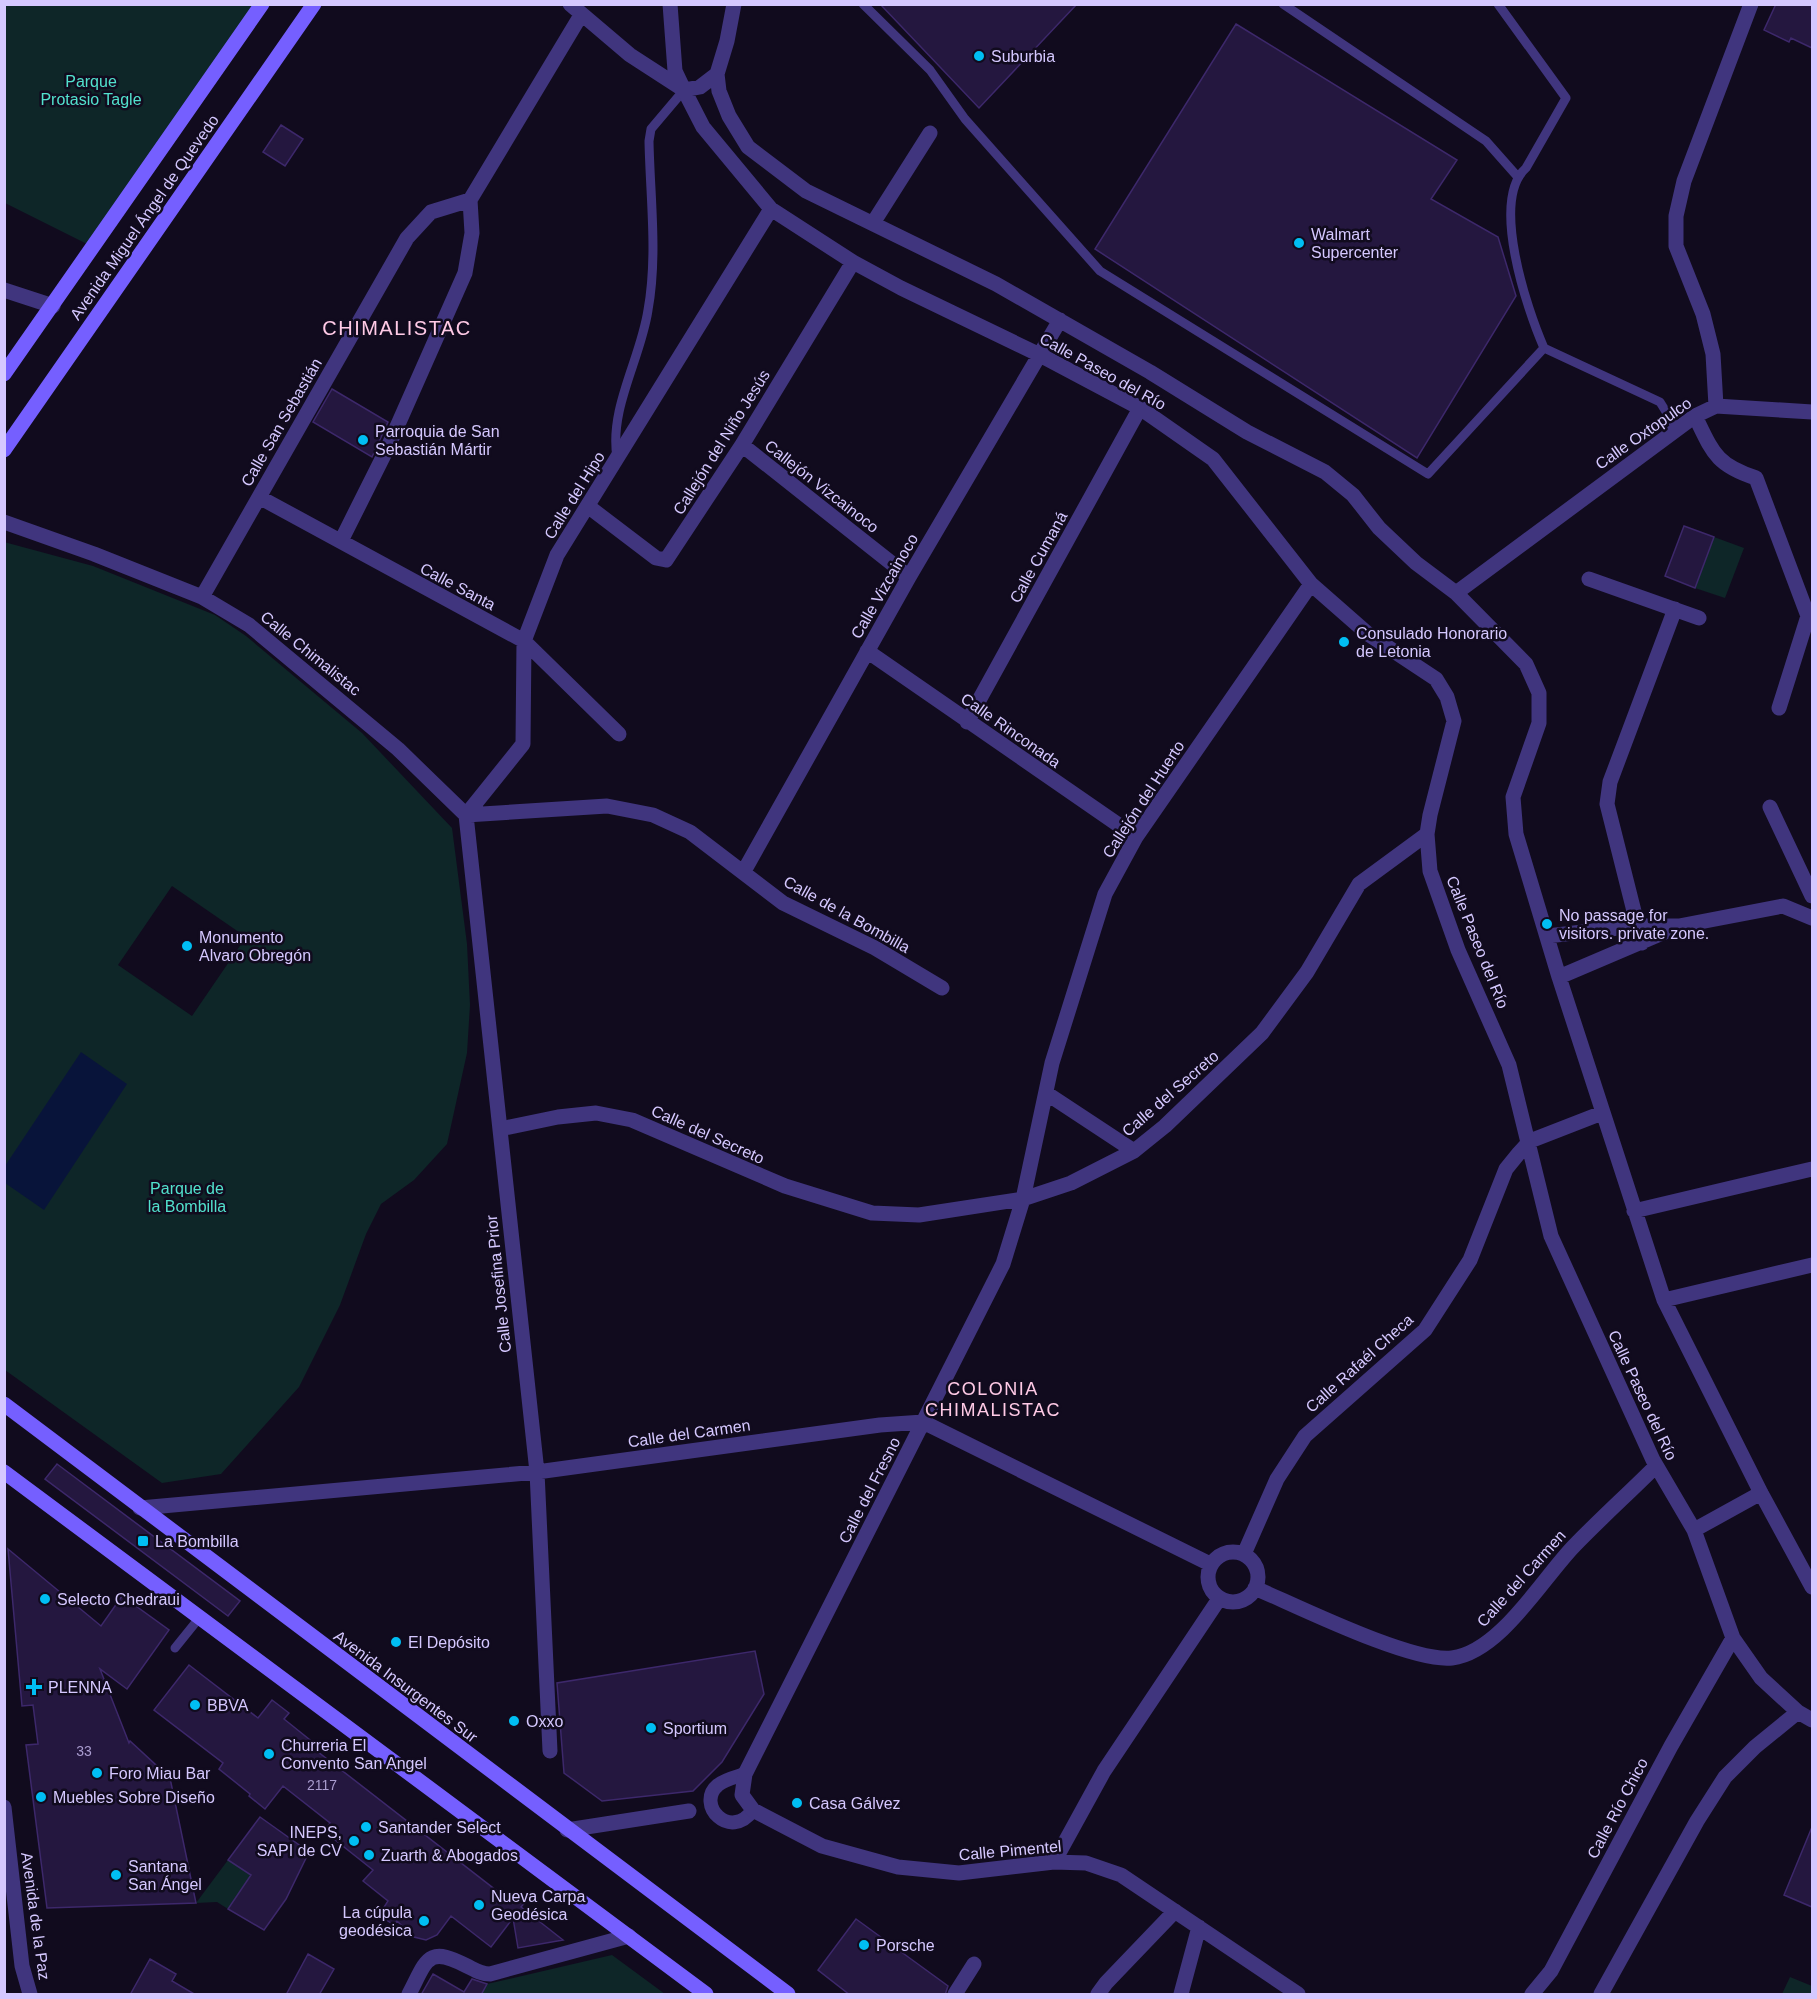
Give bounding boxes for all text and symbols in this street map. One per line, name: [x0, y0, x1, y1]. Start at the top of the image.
place label: Suburbia: [991, 48, 1055, 65]
marker: Suburbia: [972, 49, 986, 63]
park label: Parque Protasio Tagle: [40, 73, 142, 108]
street label: Avenida Miguel Ángel de Quevedo: [66, 111, 222, 323]
place label: Walmart Supercenter: [1311, 226, 1399, 261]
marker: Walmart Supercenter: [1292, 236, 1306, 250]
district label: CHIMALISTAC: [322, 317, 472, 339]
street label: Calle Paseo del Río: [1037, 330, 1169, 413]
street label: Calle San Sebastián: [238, 355, 325, 489]
street label: Callejón del Niño Jesús: [670, 367, 773, 518]
street label: Calle Oxtopulco: [1592, 394, 1695, 473]
place label: Parroquia de San Sebastián Mártir: [375, 423, 500, 458]
marker: Parroquia de San Sebastián Mártir: [356, 433, 370, 447]
street label: Callejón Vizcainoco: [762, 437, 882, 536]
street label: Calle del Hipo: [541, 448, 608, 542]
street label: Calle Cumaná: [1006, 509, 1070, 606]
street label: Calle Vizcainoco: [848, 531, 921, 642]
street label: Calle Santa: [417, 560, 498, 613]
street label: Calle Chimalistac: [257, 608, 364, 699]
place label: Consulado Honorario de Letonia: [1356, 625, 1507, 660]
marker: Consulado Honorario de Letonia: [1337, 635, 1351, 649]
street label: Calle Rinconada: [958, 690, 1064, 771]
street label: Callejón del Huerto: [1099, 737, 1188, 861]
street label: Calle de la Bombilla: [781, 873, 913, 956]
street label: Calle Paseo del Río: [1443, 873, 1512, 1011]
place label: No passage for visitors. private zone.: [1559, 907, 1709, 942]
marker: No passage for visitors. private zone.: [1540, 917, 1554, 931]
place label: Monumento Alvaro Obregón: [199, 929, 311, 964]
marker: Monumento Alvaro Obregón: [180, 939, 194, 953]
street label: Calle del Secreto: [1119, 1047, 1222, 1140]
street label: Calle del Secreto: [649, 1102, 767, 1167]
park label: Parque de la Bombilla: [148, 1180, 226, 1215]
street label: Calle Josefina Prior: [483, 1213, 514, 1354]
street label: Calle Rafaél Checa: [1302, 1311, 1416, 1416]
street label: Calle Paseo del Río: [1605, 1328, 1680, 1463]
district label: COLONIA CHIMALISTAC: [925, 1379, 1061, 1420]
street label: Calle del Carmen: [627, 1416, 751, 1451]
street label: Calle del Fresno: [835, 1434, 904, 1546]
street label: Calle del Carmen: [1474, 1527, 1569, 1630]
place label: La Bombilla: [155, 1533, 239, 1550]
marker: La Bombilla: [136, 1534, 150, 1548]
place label: Selecto Chedraui: [57, 1591, 180, 1608]
marker: Selecto Chedraui: [38, 1592, 52, 1606]
street label: Avenida Insurgentes Sur: [331, 1627, 481, 1746]
place label: El Depósito: [408, 1634, 490, 1651]
marker: El Depósito: [389, 1635, 403, 1649]
marker: PLENNA: [25, 1678, 43, 1696]
place label: PLENNA: [48, 1679, 112, 1696]
place label: BBVA: [207, 1697, 249, 1714]
marker: BBVA: [188, 1698, 202, 1712]
place label: Oxxo: [526, 1713, 563, 1730]
marker: Oxxo: [507, 1714, 521, 1728]
place label: Sportium: [663, 1720, 727, 1737]
marker: Sportium: [644, 1721, 658, 1735]
place label: Churreria El Convento San Angel: [281, 1737, 427, 1772]
house number: 33: [76, 1743, 92, 1759]
marker: Churreria El Convento San Angel: [262, 1747, 276, 1761]
street label: Calle Río Chico: [1584, 1755, 1651, 1861]
place label: Foro Miau Bar: [109, 1765, 211, 1782]
marker: Foro Miau Bar: [90, 1766, 104, 1780]
house number: 2117: [307, 1777, 337, 1793]
place label: Muebles Sobre Diseño: [53, 1789, 215, 1806]
marker: Muebles Sobre Diseño: [34, 1790, 48, 1804]
place label: Casa Gálvez: [809, 1795, 901, 1812]
marker: Casa Gálvez: [790, 1796, 804, 1810]
place label: Santander Select: [378, 1819, 501, 1836]
marker: Santander Select: [359, 1820, 373, 1834]
place label: INEPS, SAPI de CV: [257, 1824, 342, 1859]
marker: INEPS, SAPI de CV: [347, 1834, 361, 1848]
street label: Calle Pimentel: [958, 1838, 1062, 1863]
place label: Zuarth & Abogados: [381, 1847, 518, 1864]
marker: Zuarth & Abogados: [362, 1848, 376, 1862]
street label: Avenida de la Paz: [18, 1851, 53, 1981]
place label: Santana San Ángel: [128, 1858, 202, 1893]
marker: Santana San Ángel: [109, 1868, 123, 1882]
place label: Nueva Carpa Geodésica: [491, 1888, 585, 1923]
marker: Nueva Carpa Geodésica: [472, 1898, 486, 1912]
place label: La cúpula geodésica: [339, 1904, 412, 1939]
marker: La cúpula geodésica: [417, 1914, 431, 1928]
place label: Porsche: [876, 1937, 935, 1954]
marker: Porsche: [857, 1938, 871, 1952]

